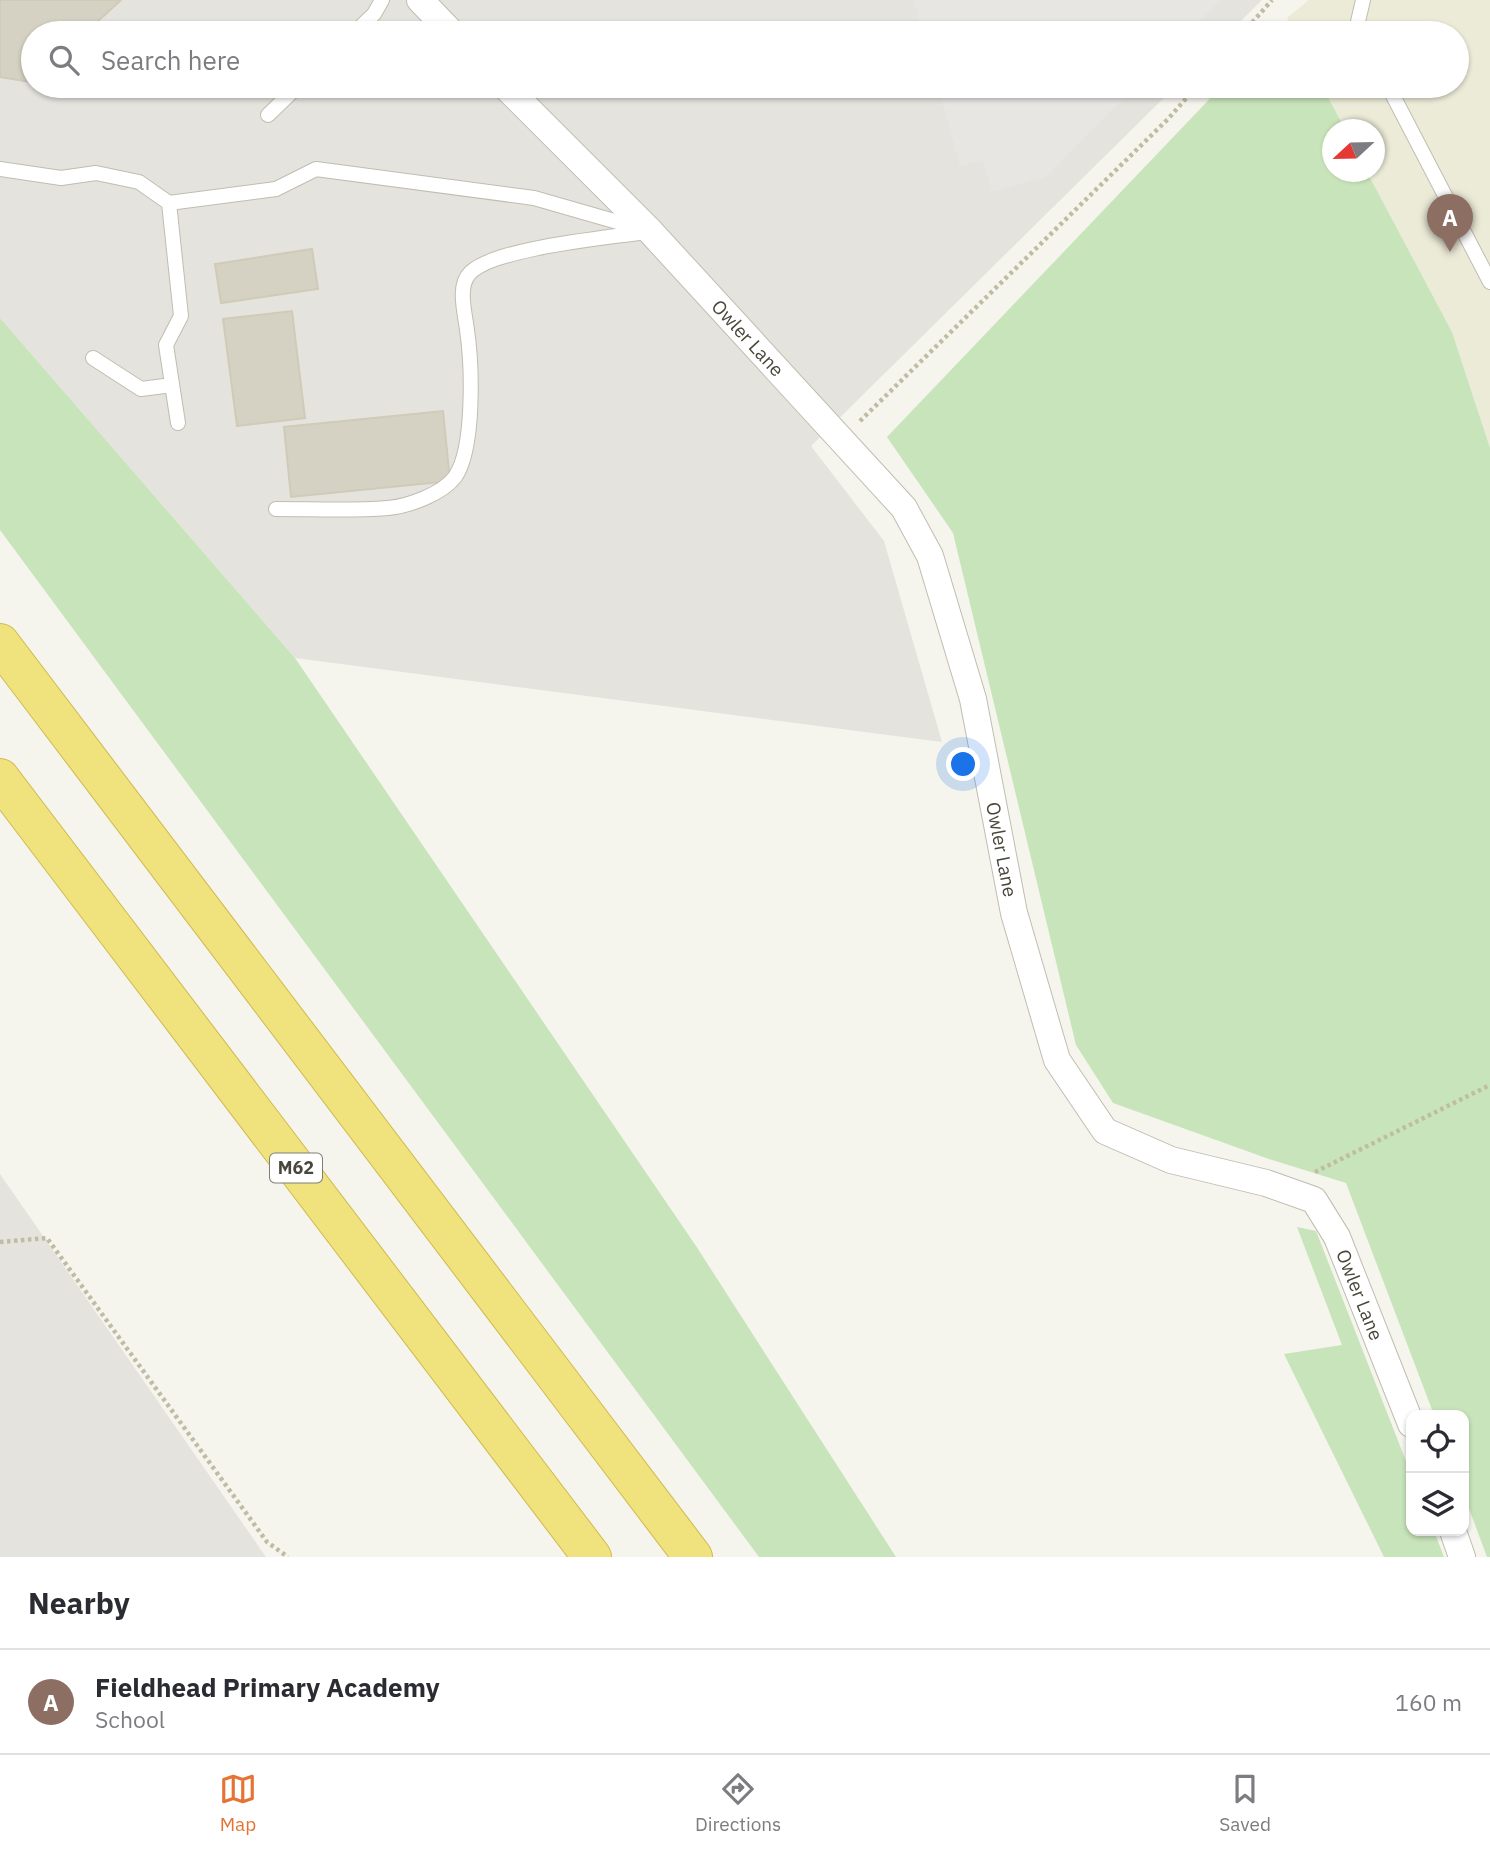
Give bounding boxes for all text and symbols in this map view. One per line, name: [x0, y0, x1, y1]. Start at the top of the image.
search box: [21, 21, 1469, 98]
icon: search: [45, 41, 83, 79]
text: Search here: [101, 43, 240, 77]
north arrow: [1322, 119, 1385, 182]
pin: A: [1427, 194, 1473, 252]
street label: Owler Lane: [707, 294, 789, 381]
your location: [946, 747, 980, 781]
street label: Owler Lane: [981, 800, 1023, 899]
road number: M62: [270, 1154, 322, 1182]
street label: Owler Lane: [1331, 1246, 1389, 1344]
map controls: [1406, 1410, 1469, 1536]
button: locate: [1406, 1410, 1469, 1473]
button: layers: [1406, 1473, 1469, 1536]
text: Nearby: [28, 1583, 130, 1622]
text: Fieldhead Primary Academy: [95, 1670, 440, 1704]
text: A: [43, 1687, 59, 1717]
text: 160 m: [1395, 1687, 1462, 1717]
text: School: [95, 1704, 165, 1734]
tab: Map: [219, 1770, 257, 1836]
tab: Directions: [695, 1770, 781, 1836]
tab: Saved: [1219, 1770, 1271, 1836]

